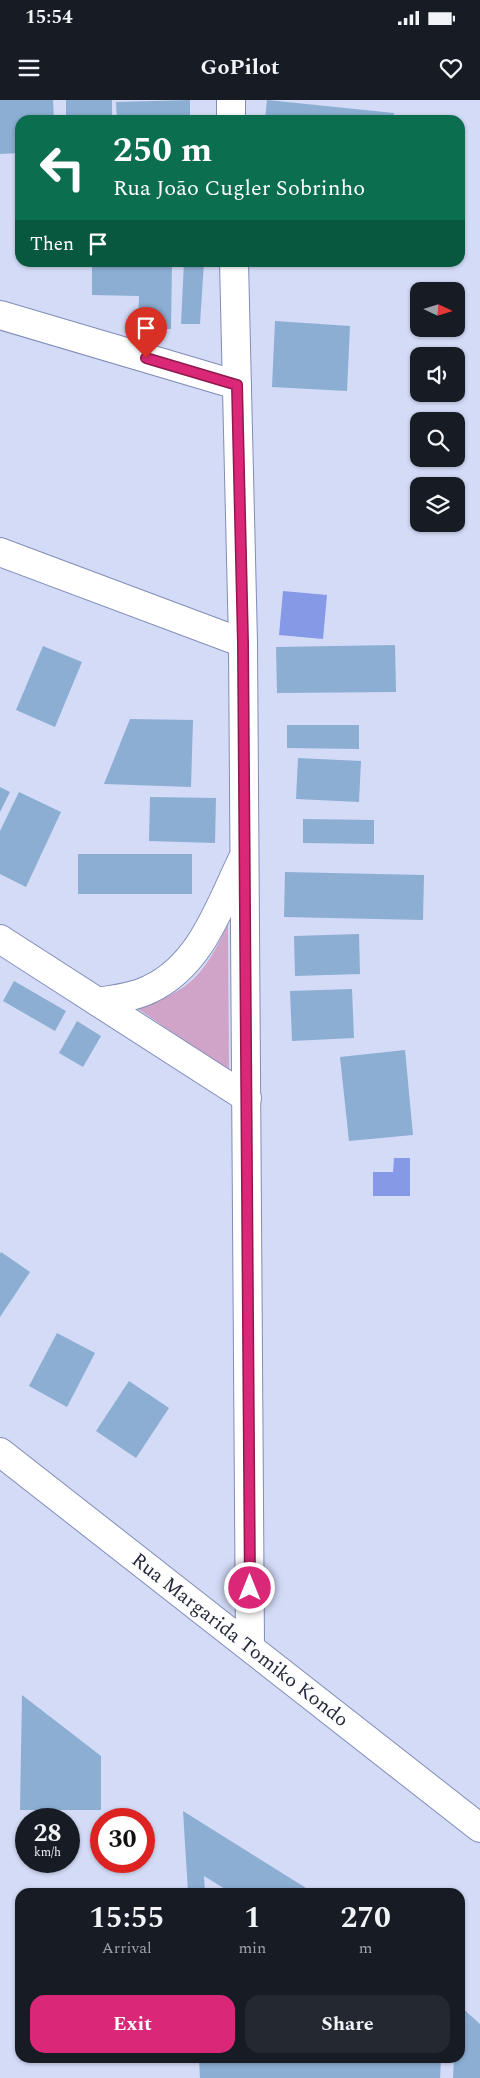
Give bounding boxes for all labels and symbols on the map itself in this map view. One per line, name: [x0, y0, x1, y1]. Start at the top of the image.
north arrow: [410, 282, 465, 338]
pin: [125, 307, 167, 358]
street label: Rua Margarida Tomiko Kondo: [125, 1546, 355, 1734]
position arrow: [223, 1561, 275, 1613]
speed limit sign: 30: [90, 1808, 155, 1873]

